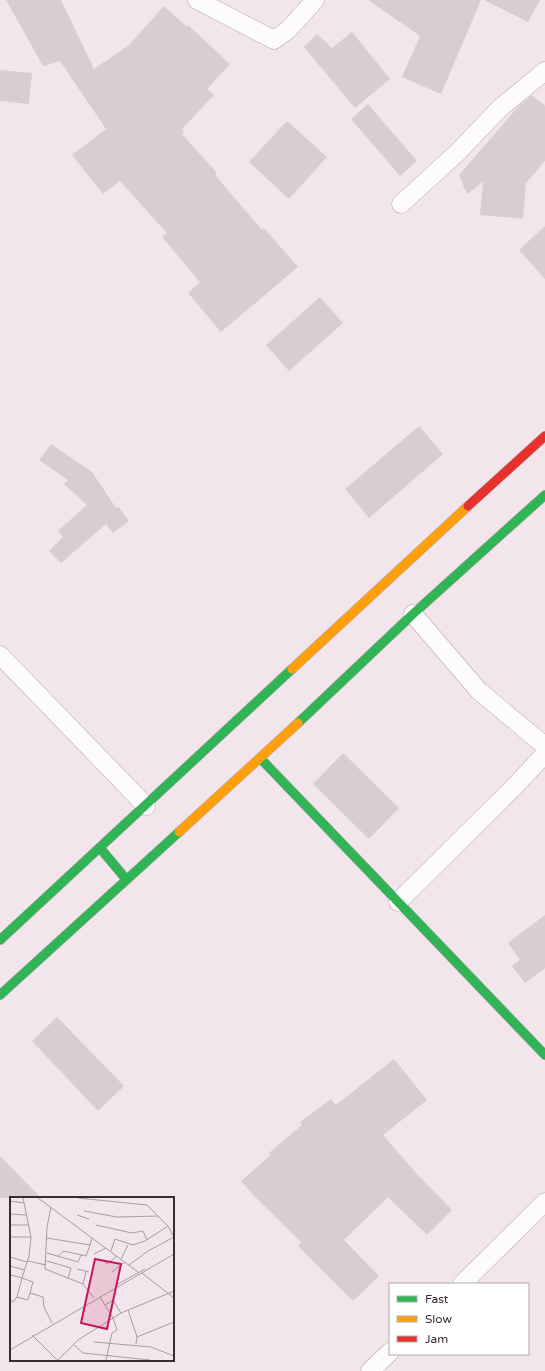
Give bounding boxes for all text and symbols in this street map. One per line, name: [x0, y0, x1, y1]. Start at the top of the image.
inset map: [10, 1197, 174, 1361]
legend: [389, 1283, 529, 1355]
text: Fast: [425, 1292, 449, 1306]
text: Slow: [425, 1312, 452, 1326]
text: Jam: [425, 1332, 448, 1346]

